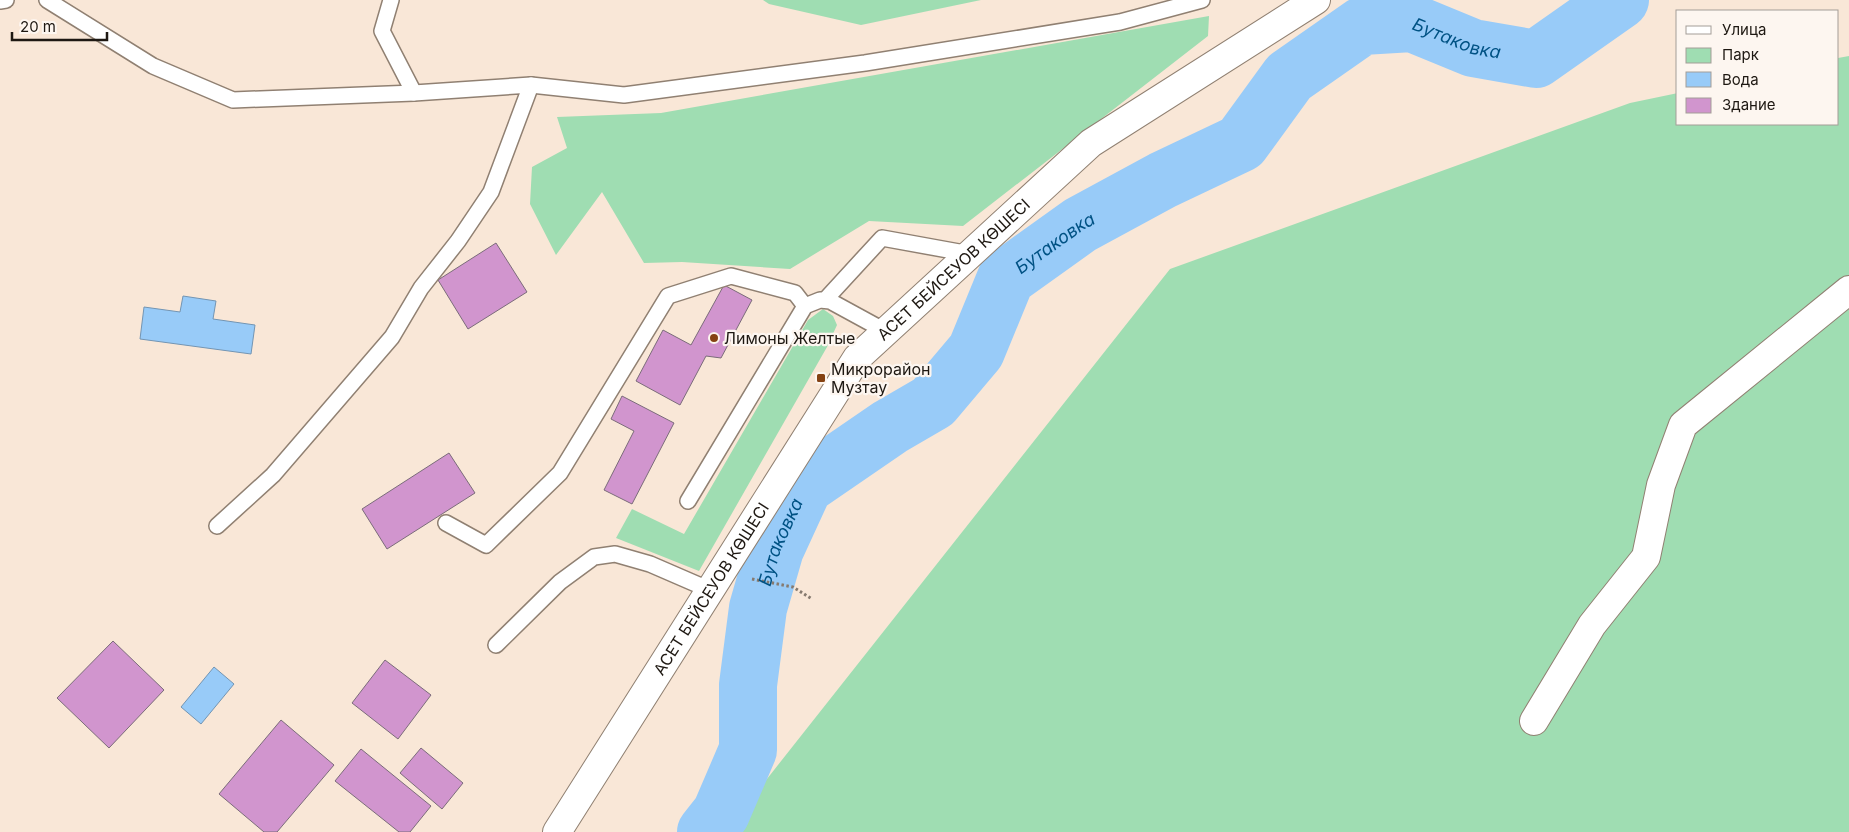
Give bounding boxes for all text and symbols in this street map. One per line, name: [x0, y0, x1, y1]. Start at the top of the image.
scale bar: [12, 10, 108, 42]
legend: [1676, 10, 1839, 125]
water label: Бутаковка: [1409, 13, 1503, 63]
text: 20 m: [20, 17, 56, 36]
text: Улица: [1722, 20, 1766, 39]
text: Парк: [1722, 45, 1759, 64]
text: Вода: [1722, 70, 1759, 89]
text: Здание: [1722, 95, 1776, 114]
street label: АСЕТ БЕЙСЕУОВ КӨШЕСІ: [873, 194, 1034, 344]
water label: Бутаковка: [1011, 208, 1098, 278]
place label: Лимоны Желтые: [724, 328, 855, 348]
marker: Лимоны Желтые: [708, 332, 720, 344]
place label: Микрорайон Музтау: [831, 359, 930, 397]
marker: Микрорайон Музтау: [815, 372, 827, 384]
water label: Бутаковка: [754, 495, 807, 588]
street label: АСЕТ БЕЙСЕУОВ КӨШЕСІ: [649, 499, 773, 679]

